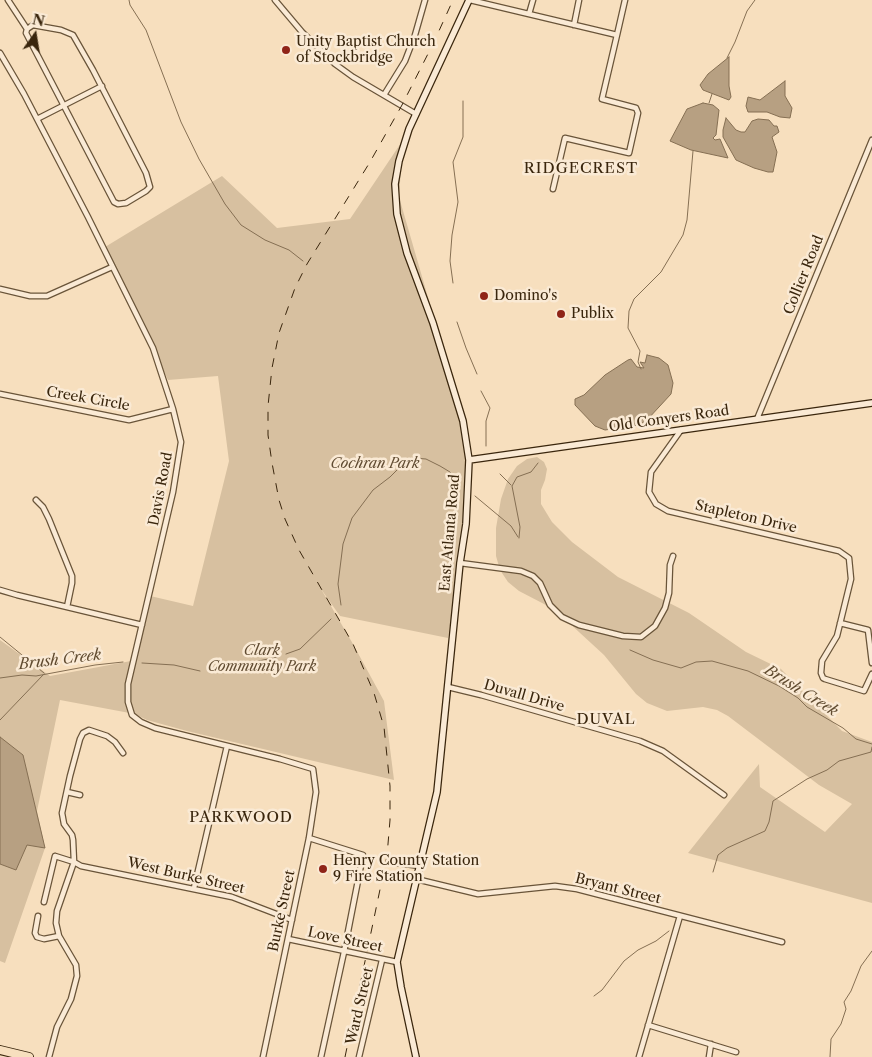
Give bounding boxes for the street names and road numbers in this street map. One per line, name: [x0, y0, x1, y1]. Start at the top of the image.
street label: Collier Road: [780, 233, 828, 317]
street label: Creek Circle: [45, 383, 131, 415]
street label: Old Conyers Road: [608, 402, 730, 436]
street label: Davis Road: [146, 451, 176, 527]
street label: East Atlanta Road: [436, 474, 464, 592]
street label: Stapleton Drive: [694, 497, 798, 537]
street label: Duvall Drive: [482, 677, 566, 715]
street label: West Burke Street: [126, 854, 246, 898]
street label: Burke Street: [265, 869, 299, 953]
street label: Bryant Street: [573, 870, 663, 908]
street label: Love Street: [306, 924, 384, 956]
street label: Ward Street: [343, 966, 377, 1046]

